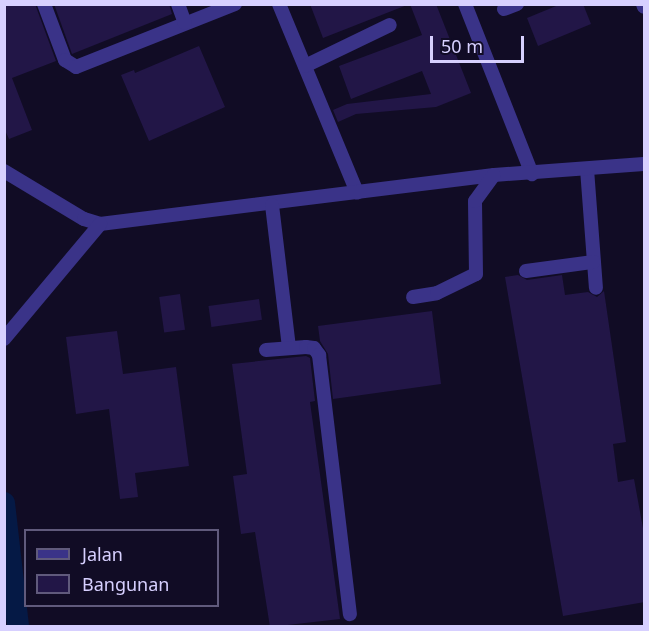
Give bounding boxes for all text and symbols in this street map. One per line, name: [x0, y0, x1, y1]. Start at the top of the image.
scale bar: [433, 24, 528, 62]
text: 50 m: [441, 34, 483, 58]
legend: [24, 529, 219, 607]
text: Jalan: [82, 542, 123, 566]
text: Bangunan: [82, 572, 169, 596]

